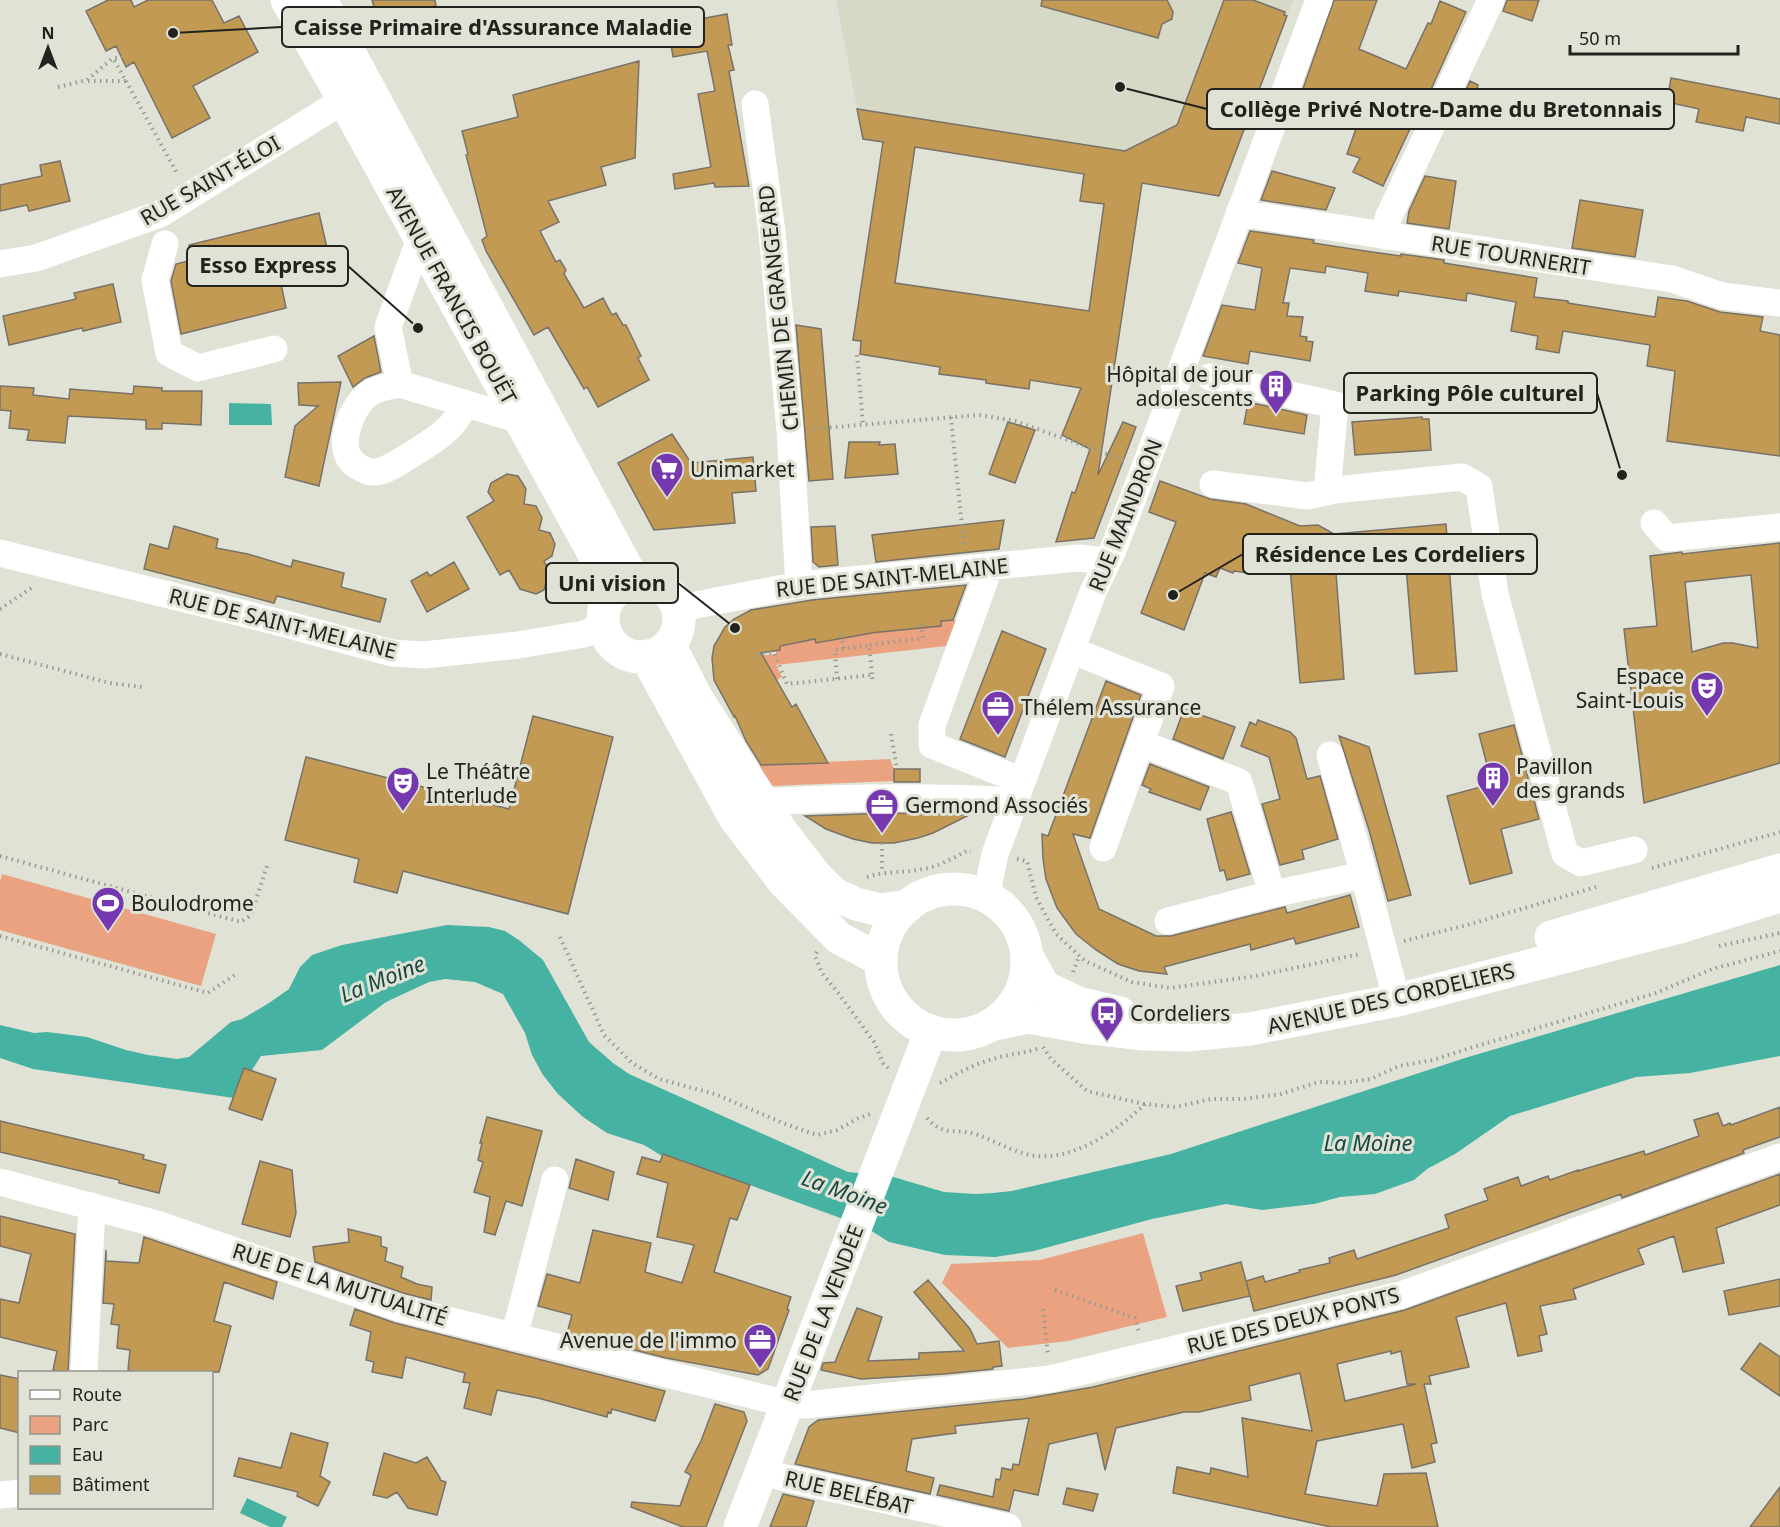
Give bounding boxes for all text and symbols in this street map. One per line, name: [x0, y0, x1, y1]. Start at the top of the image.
callout: Caisse Primaire d'Assurance Maladie: [282, 7, 704, 47]
text: Caisse Primaire d'Assurance Maladie: [294, 11, 692, 41]
north arrow: [18, 18, 78, 78]
scale bar: [1570, 18, 1738, 56]
text: N: [41, 22, 55, 44]
text: 50 m: [1579, 26, 1621, 50]
callout: Collège Privé Notre-Dame du Bretonnais: [1207, 89, 1674, 129]
text: Collège Privé Notre-Dame du Bretonnais: [1220, 93, 1662, 123]
street label: RUE SAINT-ÉLOI: [135, 129, 285, 231]
street label: AVENUE FRANCIS BOUËT: [380, 181, 524, 409]
street label: CHEMIN DE GRANGEARD: [751, 184, 805, 432]
street label: RUE TOURNERIT: [1429, 229, 1593, 281]
callout: Esso Express: [187, 246, 348, 286]
text: Esso Express: [199, 249, 337, 279]
place label: Hôpital de jour adolescents: [1106, 360, 1253, 412]
building icon: Hôpital de jour adolescents: [1258, 368, 1294, 415]
callout: Parking Pôle culturel: [1344, 373, 1597, 413]
text: Parking Pôle culturel: [1356, 377, 1584, 407]
street label: RUE MAINDRON: [1082, 435, 1168, 595]
supermarket icon: Unimarket: [649, 451, 685, 498]
place label: Unimarket: [690, 455, 795, 483]
callout: Résidence Les Cordeliers: [1243, 534, 1537, 574]
text: Résidence Les Cordeliers: [1255, 538, 1525, 568]
street label: RUE DE SAINT-MELAINE: [774, 551, 1010, 603]
callout: Uni vision: [546, 563, 678, 603]
text: Uni vision: [558, 567, 666, 597]
street label: RUE DE SAINT-MELAINE: [166, 581, 400, 665]
place label: Espace Saint-Louis: [1576, 662, 1684, 714]
theatre icon: Espace Saint-Louis: [1689, 670, 1725, 717]
office icon: Thélem Assurance: [980, 689, 1016, 736]
place label: Thélem Assurance: [1021, 693, 1201, 721]
place label: Pavillon des grands: [1516, 752, 1625, 804]
place label: Le Théâtre Interlude: [426, 757, 530, 809]
building icon: Pavillon des grands: [1475, 760, 1511, 807]
theatre icon: Le Théâtre Interlude: [385, 765, 421, 812]
office icon: Germond Associés: [864, 787, 900, 834]
place label: Germond Associés: [905, 791, 1088, 819]
sports icon: Boulodrome: [90, 885, 126, 932]
place label: Boulodrome: [131, 889, 254, 917]
water label: La Moine: [335, 947, 429, 1009]
street label: AVENUE DES CORDELIERS: [1265, 956, 1517, 1040]
bus stop icon: Cordeliers: [1089, 995, 1125, 1042]
place label: Cordeliers: [1130, 999, 1230, 1027]
water label: La Moine: [1323, 1127, 1413, 1157]
water label: La Moine: [798, 1162, 892, 1220]
street label: RUE DE LA VENDÉE: [776, 1221, 870, 1405]
street label: RUE DE LA MUTUALITÉ: [229, 1236, 451, 1332]
street label: RUE DES DEUX PONTS: [1184, 1280, 1402, 1360]
office icon: Avenue de l'immo: [742, 1322, 778, 1369]
place label: Avenue de l'immo: [560, 1326, 737, 1354]
legend: [18, 1371, 213, 1509]
text: Route: [72, 1382, 122, 1406]
text: Parc: [72, 1412, 109, 1436]
text: Eau: [72, 1442, 103, 1466]
street label: RUE BELÉBAT: [782, 1464, 916, 1520]
text: Bâtiment: [72, 1472, 150, 1496]

